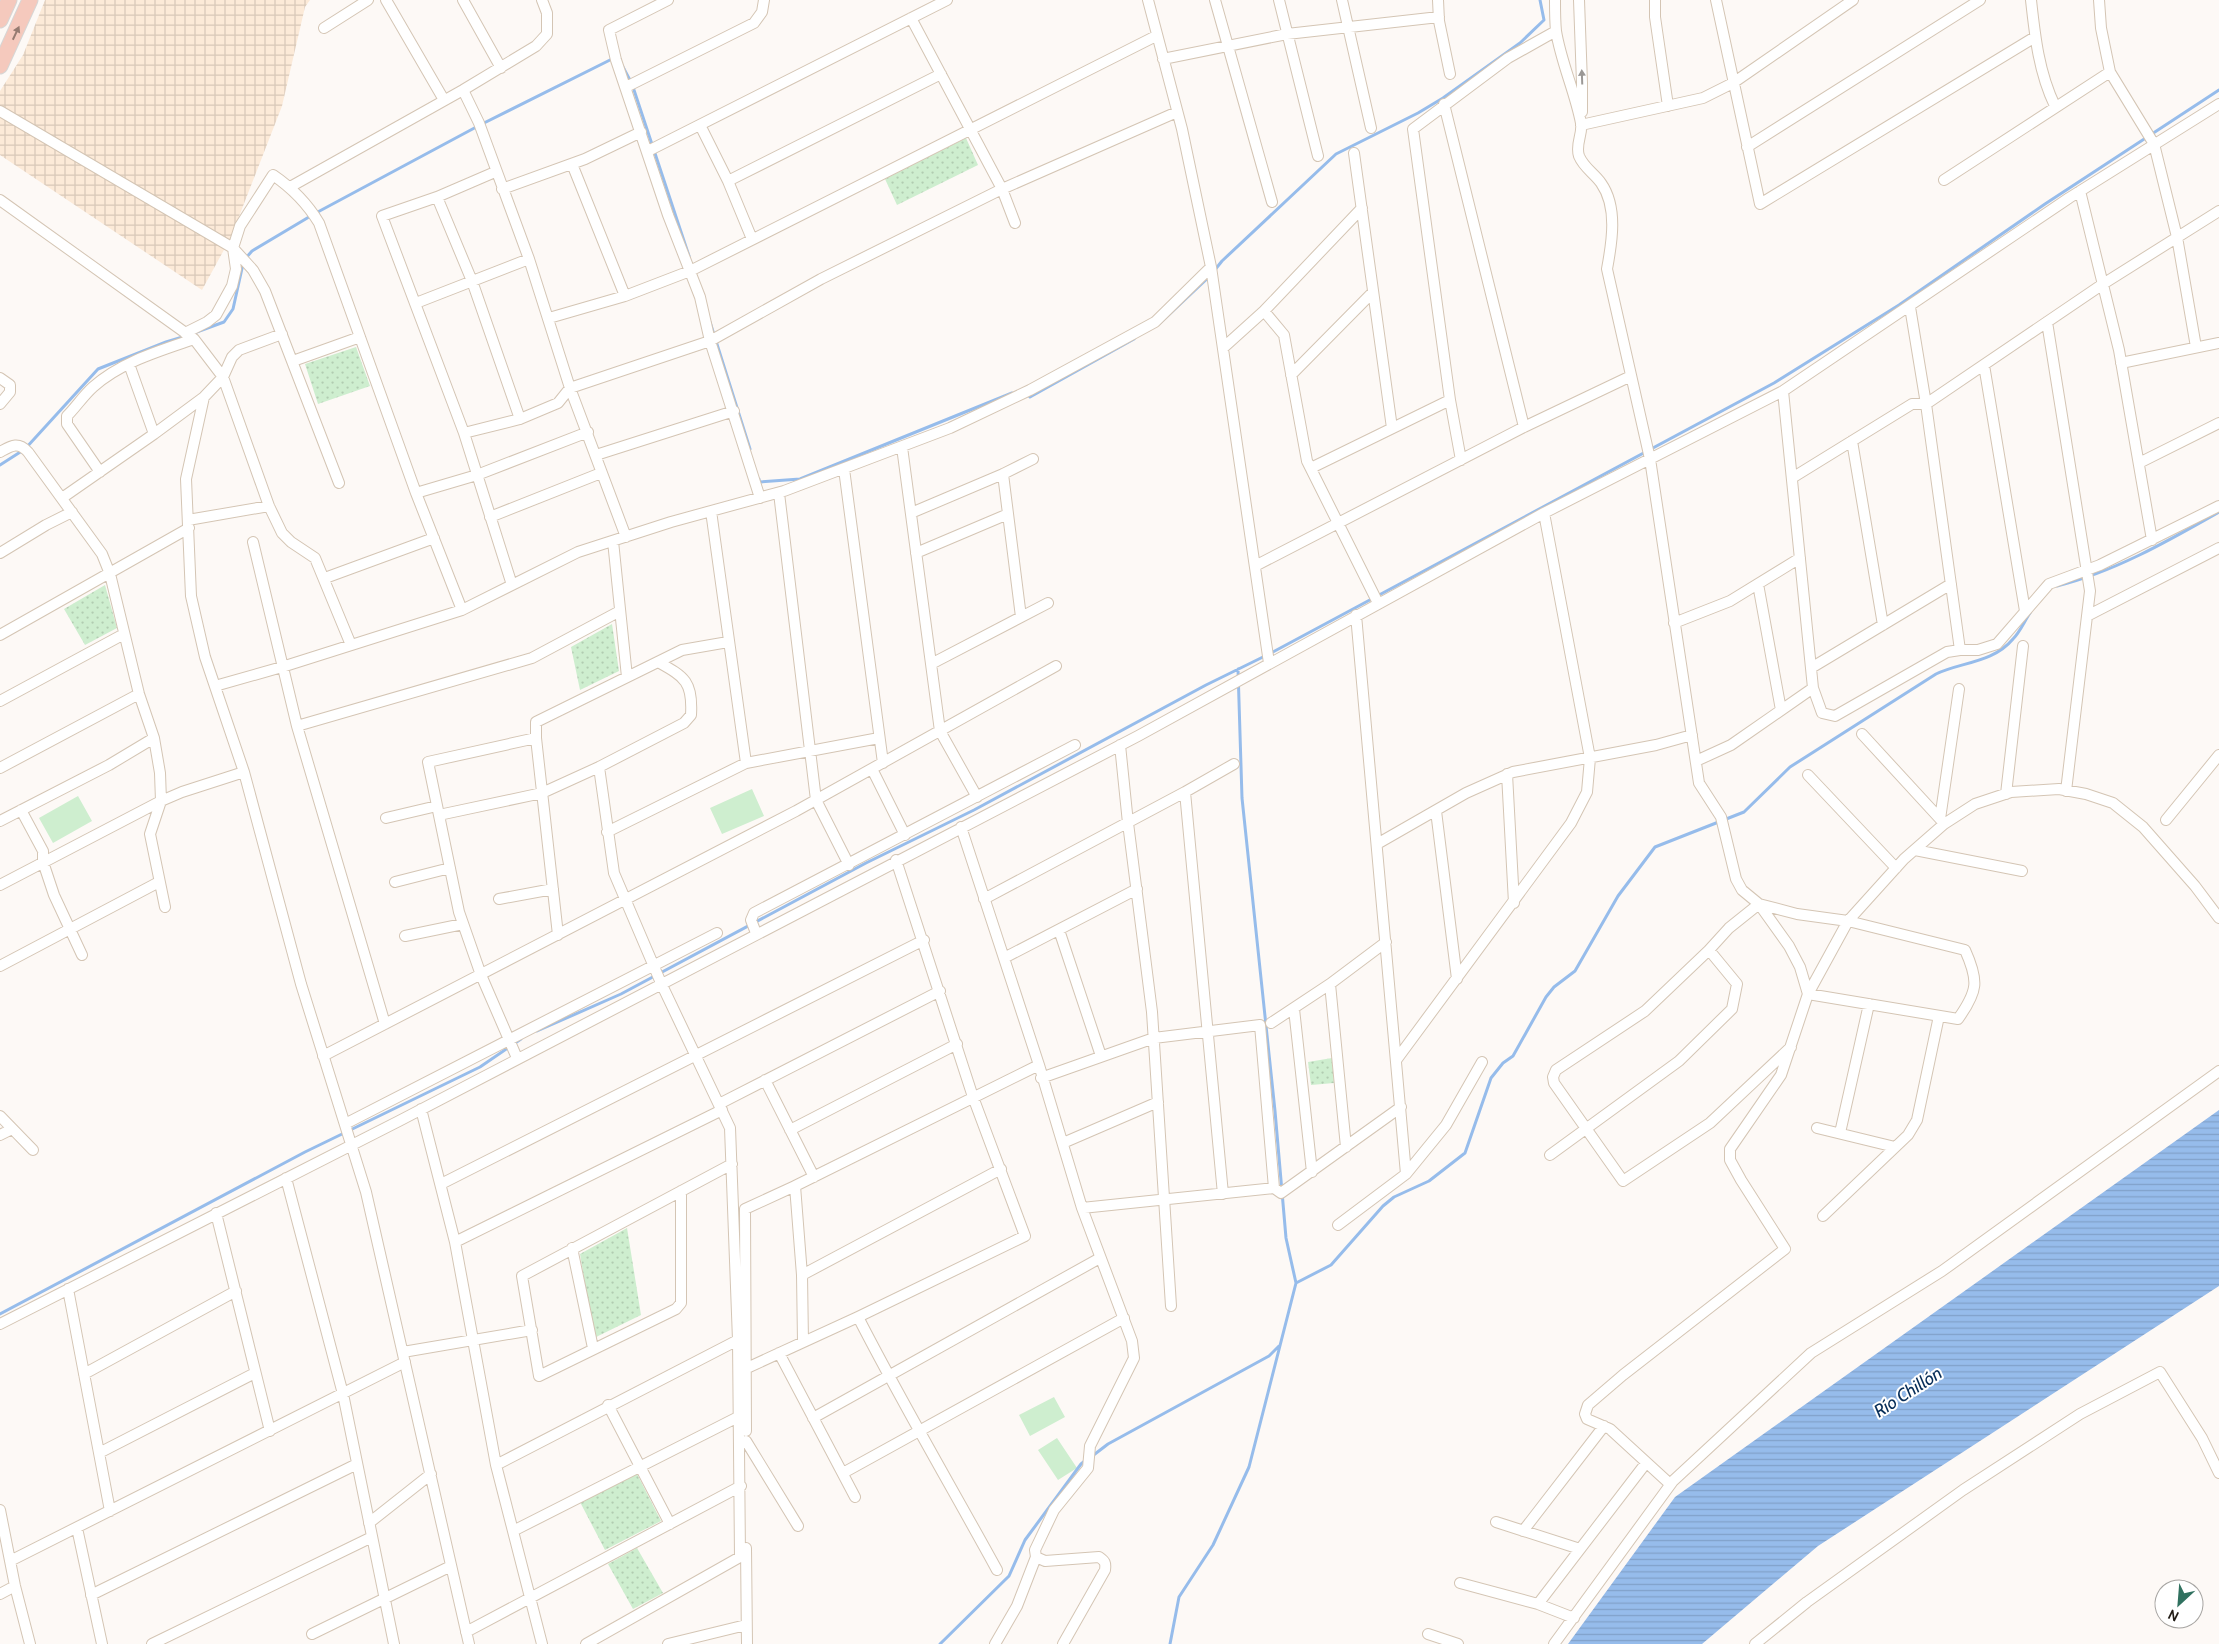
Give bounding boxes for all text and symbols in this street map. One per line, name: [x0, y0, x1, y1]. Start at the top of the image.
one-way arrow: [12, 26, 20, 40]
one-way arrow: [1578, 69, 1586, 85]
water label: Río Chillón: [1870, 1362, 1946, 1422]
north arrow: [2154, 1579, 2204, 1629]
text: N: [2165, 1605, 2182, 1626]

